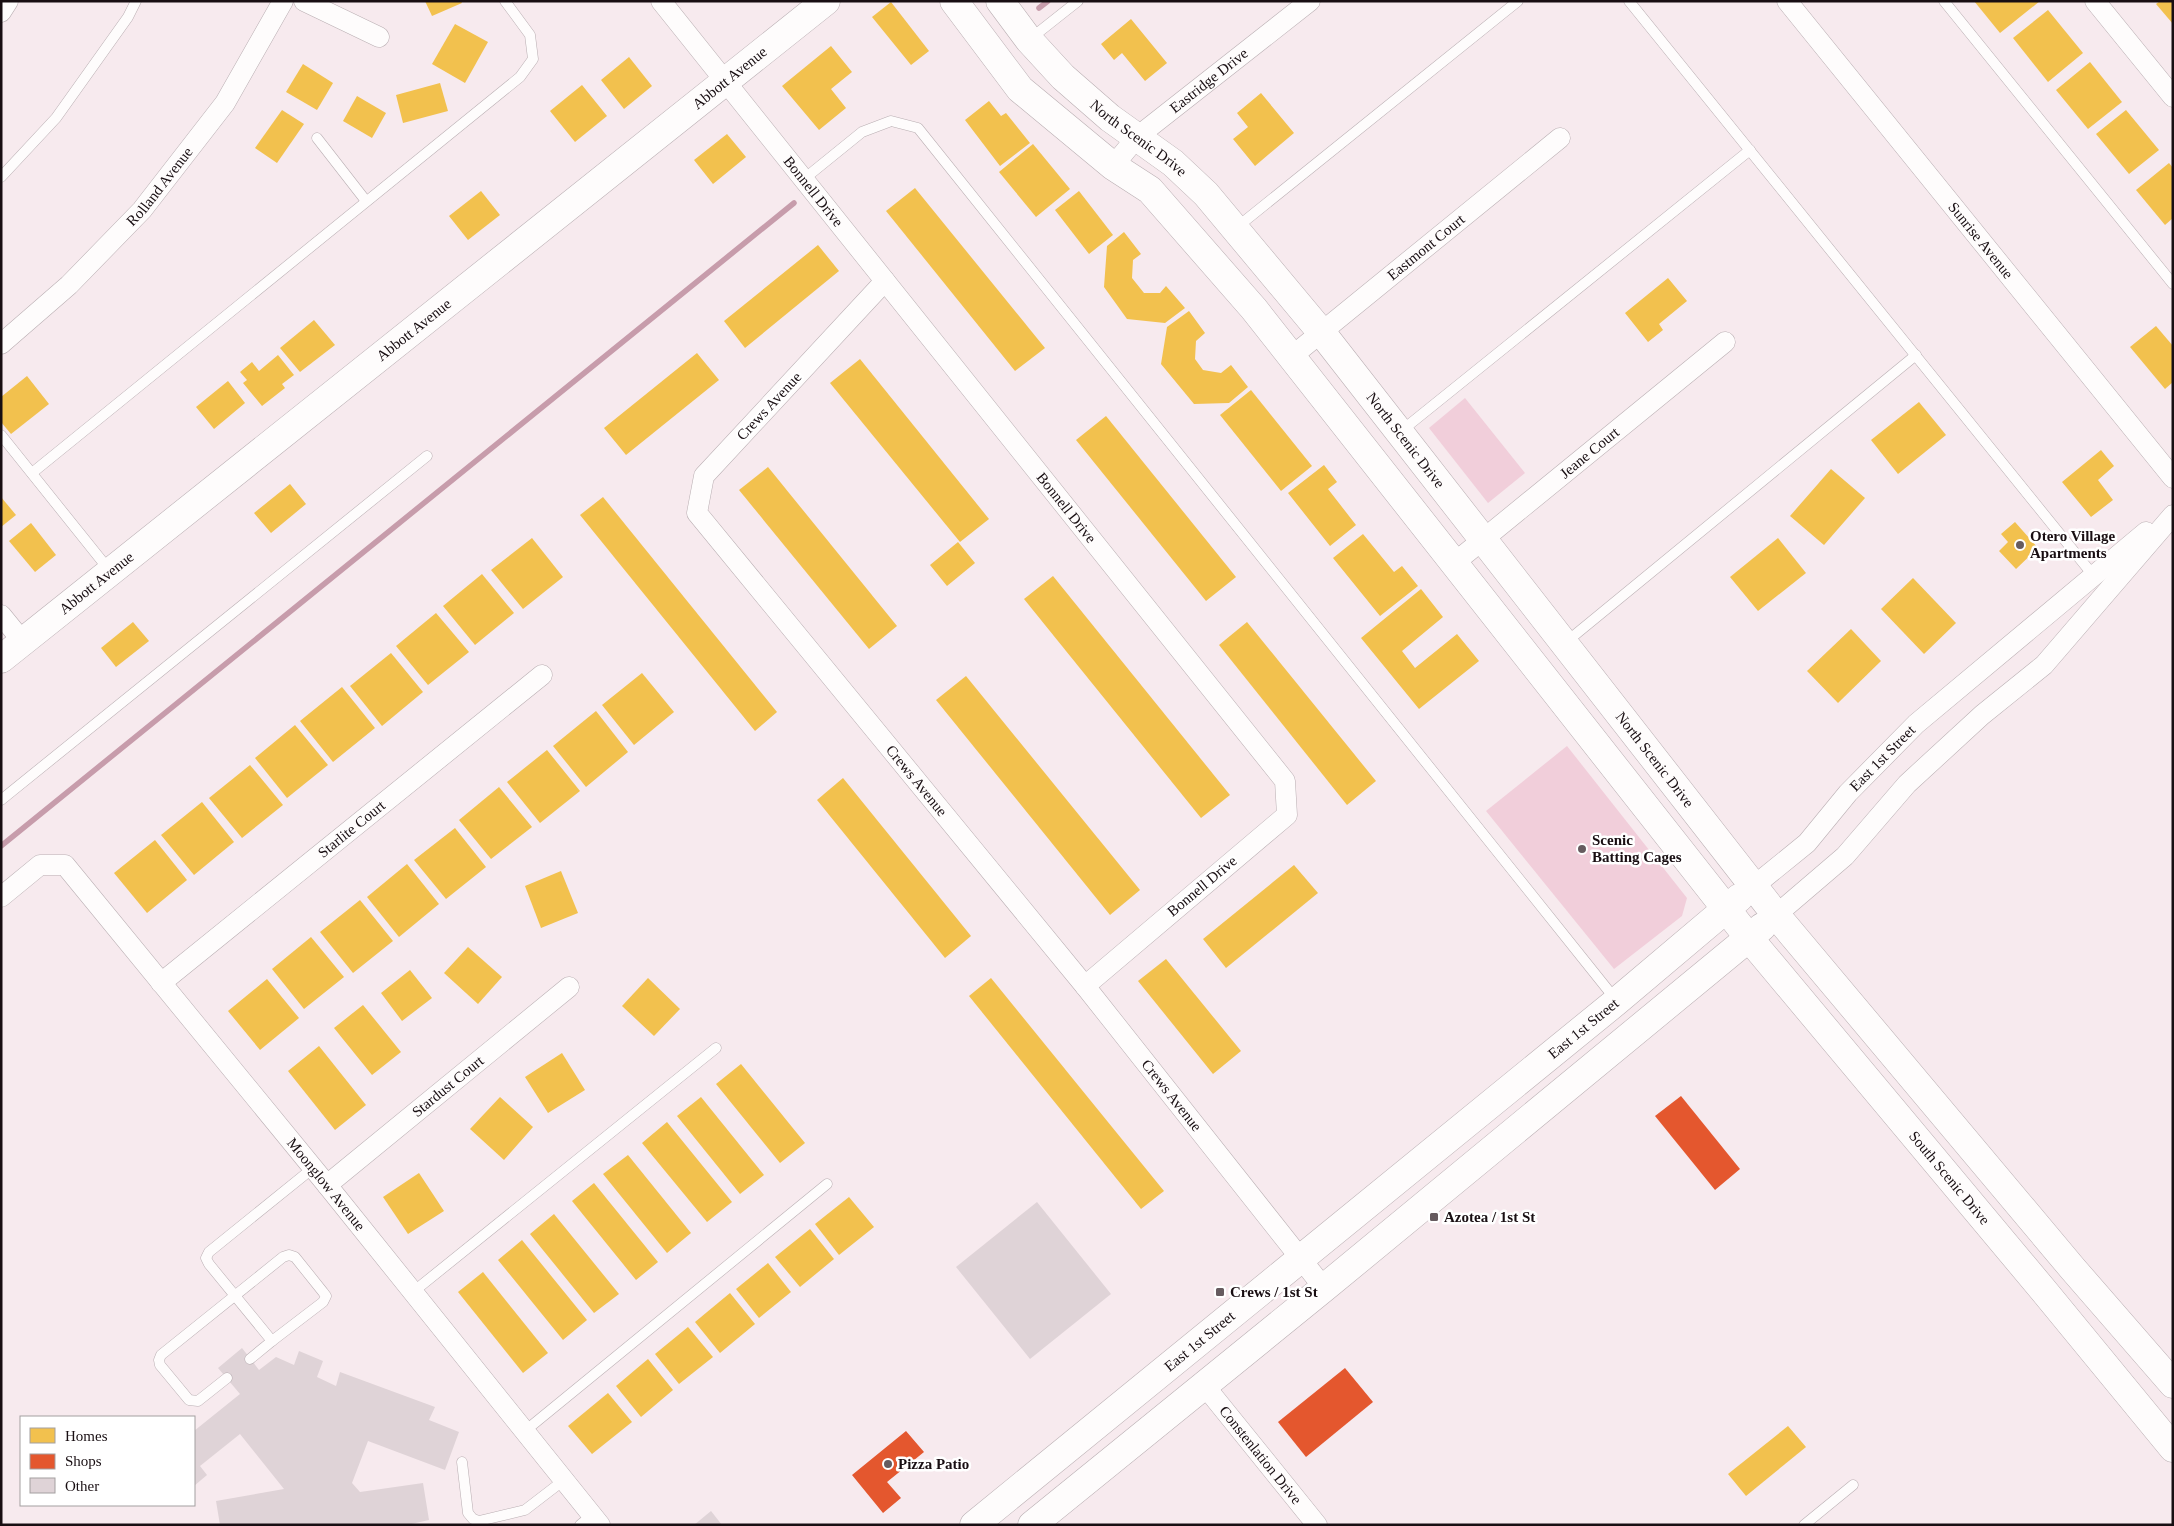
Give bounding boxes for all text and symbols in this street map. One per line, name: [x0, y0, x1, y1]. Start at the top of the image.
street label: Abbott Avenue: [689, 43, 770, 112]
street label: Eastridge Drive: [1167, 45, 1251, 116]
street label: North Scenic Drive: [1087, 96, 1190, 180]
street label: Rolland Avenue: [123, 144, 196, 229]
street label: Bonnell Drive: [780, 153, 847, 230]
street label: Sunrise Avenue: [1945, 199, 2017, 282]
street label: Eastmont Court: [1384, 211, 1468, 283]
street label: Abbott Avenue: [374, 295, 454, 364]
street label: Crews Avenue: [734, 369, 805, 443]
street label: North Scenic Drive: [1363, 389, 1448, 491]
street label: Jeane Court: [1557, 423, 1623, 481]
street label: Bonnell Drive: [1033, 469, 1100, 546]
place label: Otero Village Apartments: [2030, 528, 2115, 561]
marker: Otero Village Apartments: [2014, 539, 2026, 551]
street label: Abbott Avenue: [56, 548, 137, 617]
street label: North Scenic Drive: [1613, 709, 1697, 811]
street label: East 1st Street: [1847, 721, 1919, 794]
street label: Crews Avenue: [883, 742, 951, 820]
street label: Starlite Court: [315, 797, 389, 861]
place label: Scenic Batting Cages: [1592, 832, 1682, 865]
marker: Scenic Batting Cages: [1576, 843, 1588, 855]
street label: Bonnell Drive: [1164, 852, 1240, 920]
street label: East 1st Street: [1545, 995, 1622, 1062]
street label: Stardust Court: [409, 1052, 487, 1120]
street label: Crews Avenue: [1138, 1056, 1205, 1135]
street label: South Scenic Drive: [1906, 1128, 1993, 1228]
street label: Moonglow Avenue: [284, 1135, 369, 1234]
place label: Azotea / 1st St: [1444, 1209, 1535, 1225]
marker: Azotea / 1st St: [1428, 1211, 1440, 1223]
place label: Crews / 1st St: [1230, 1284, 1318, 1300]
marker: Crews / 1st St: [1214, 1286, 1226, 1298]
street label: East 1st Street: [1161, 1307, 1239, 1375]
street label: Constenlation Drive: [1216, 1403, 1305, 1508]
legend: [20, 1416, 195, 1506]
text: Homes: [65, 1428, 108, 1444]
text: Shops: [65, 1453, 102, 1469]
place label: Pizza Patio: [898, 1456, 969, 1472]
marker: Pizza Patio: [882, 1458, 894, 1470]
text: Other: [65, 1478, 99, 1494]

